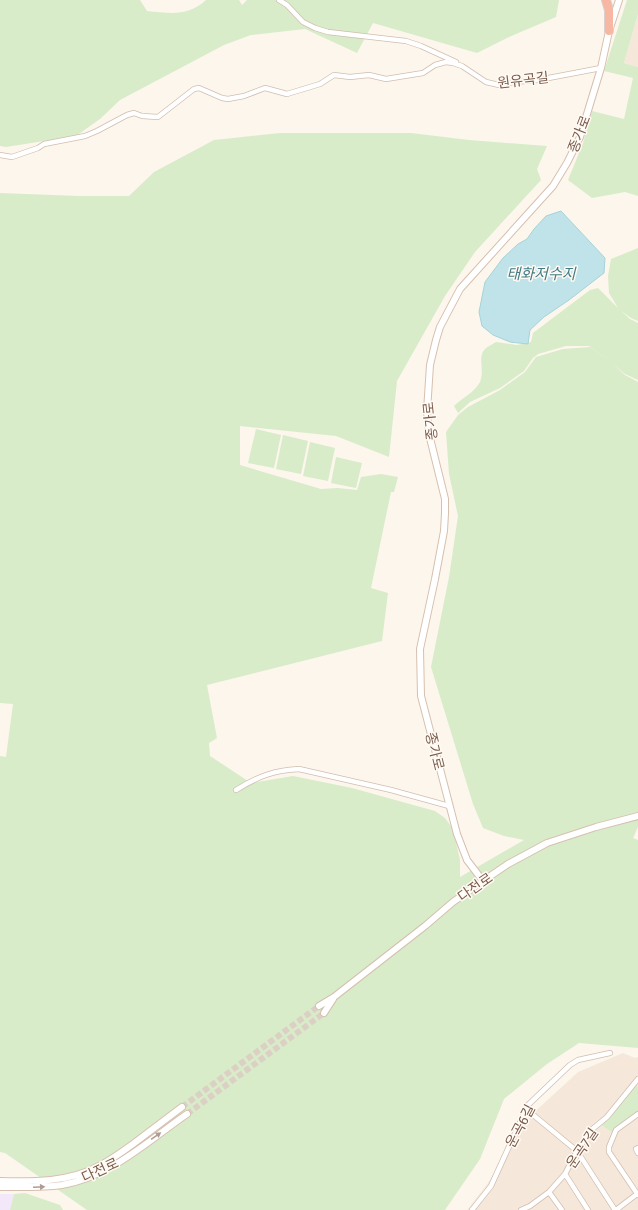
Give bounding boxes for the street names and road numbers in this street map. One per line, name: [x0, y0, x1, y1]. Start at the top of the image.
street label: 원유곡길: [496, 69, 550, 92]
street label: 종가로: [565, 113, 594, 155]
street label: 종가로: [420, 401, 441, 441]
street label: 종가로: [422, 730, 447, 772]
street label: 다전로: [455, 869, 496, 905]
street label: 운곡6길: [502, 1102, 539, 1151]
street label: 운곡7길: [563, 1125, 602, 1172]
street label: 다전로: [79, 1155, 121, 1186]

